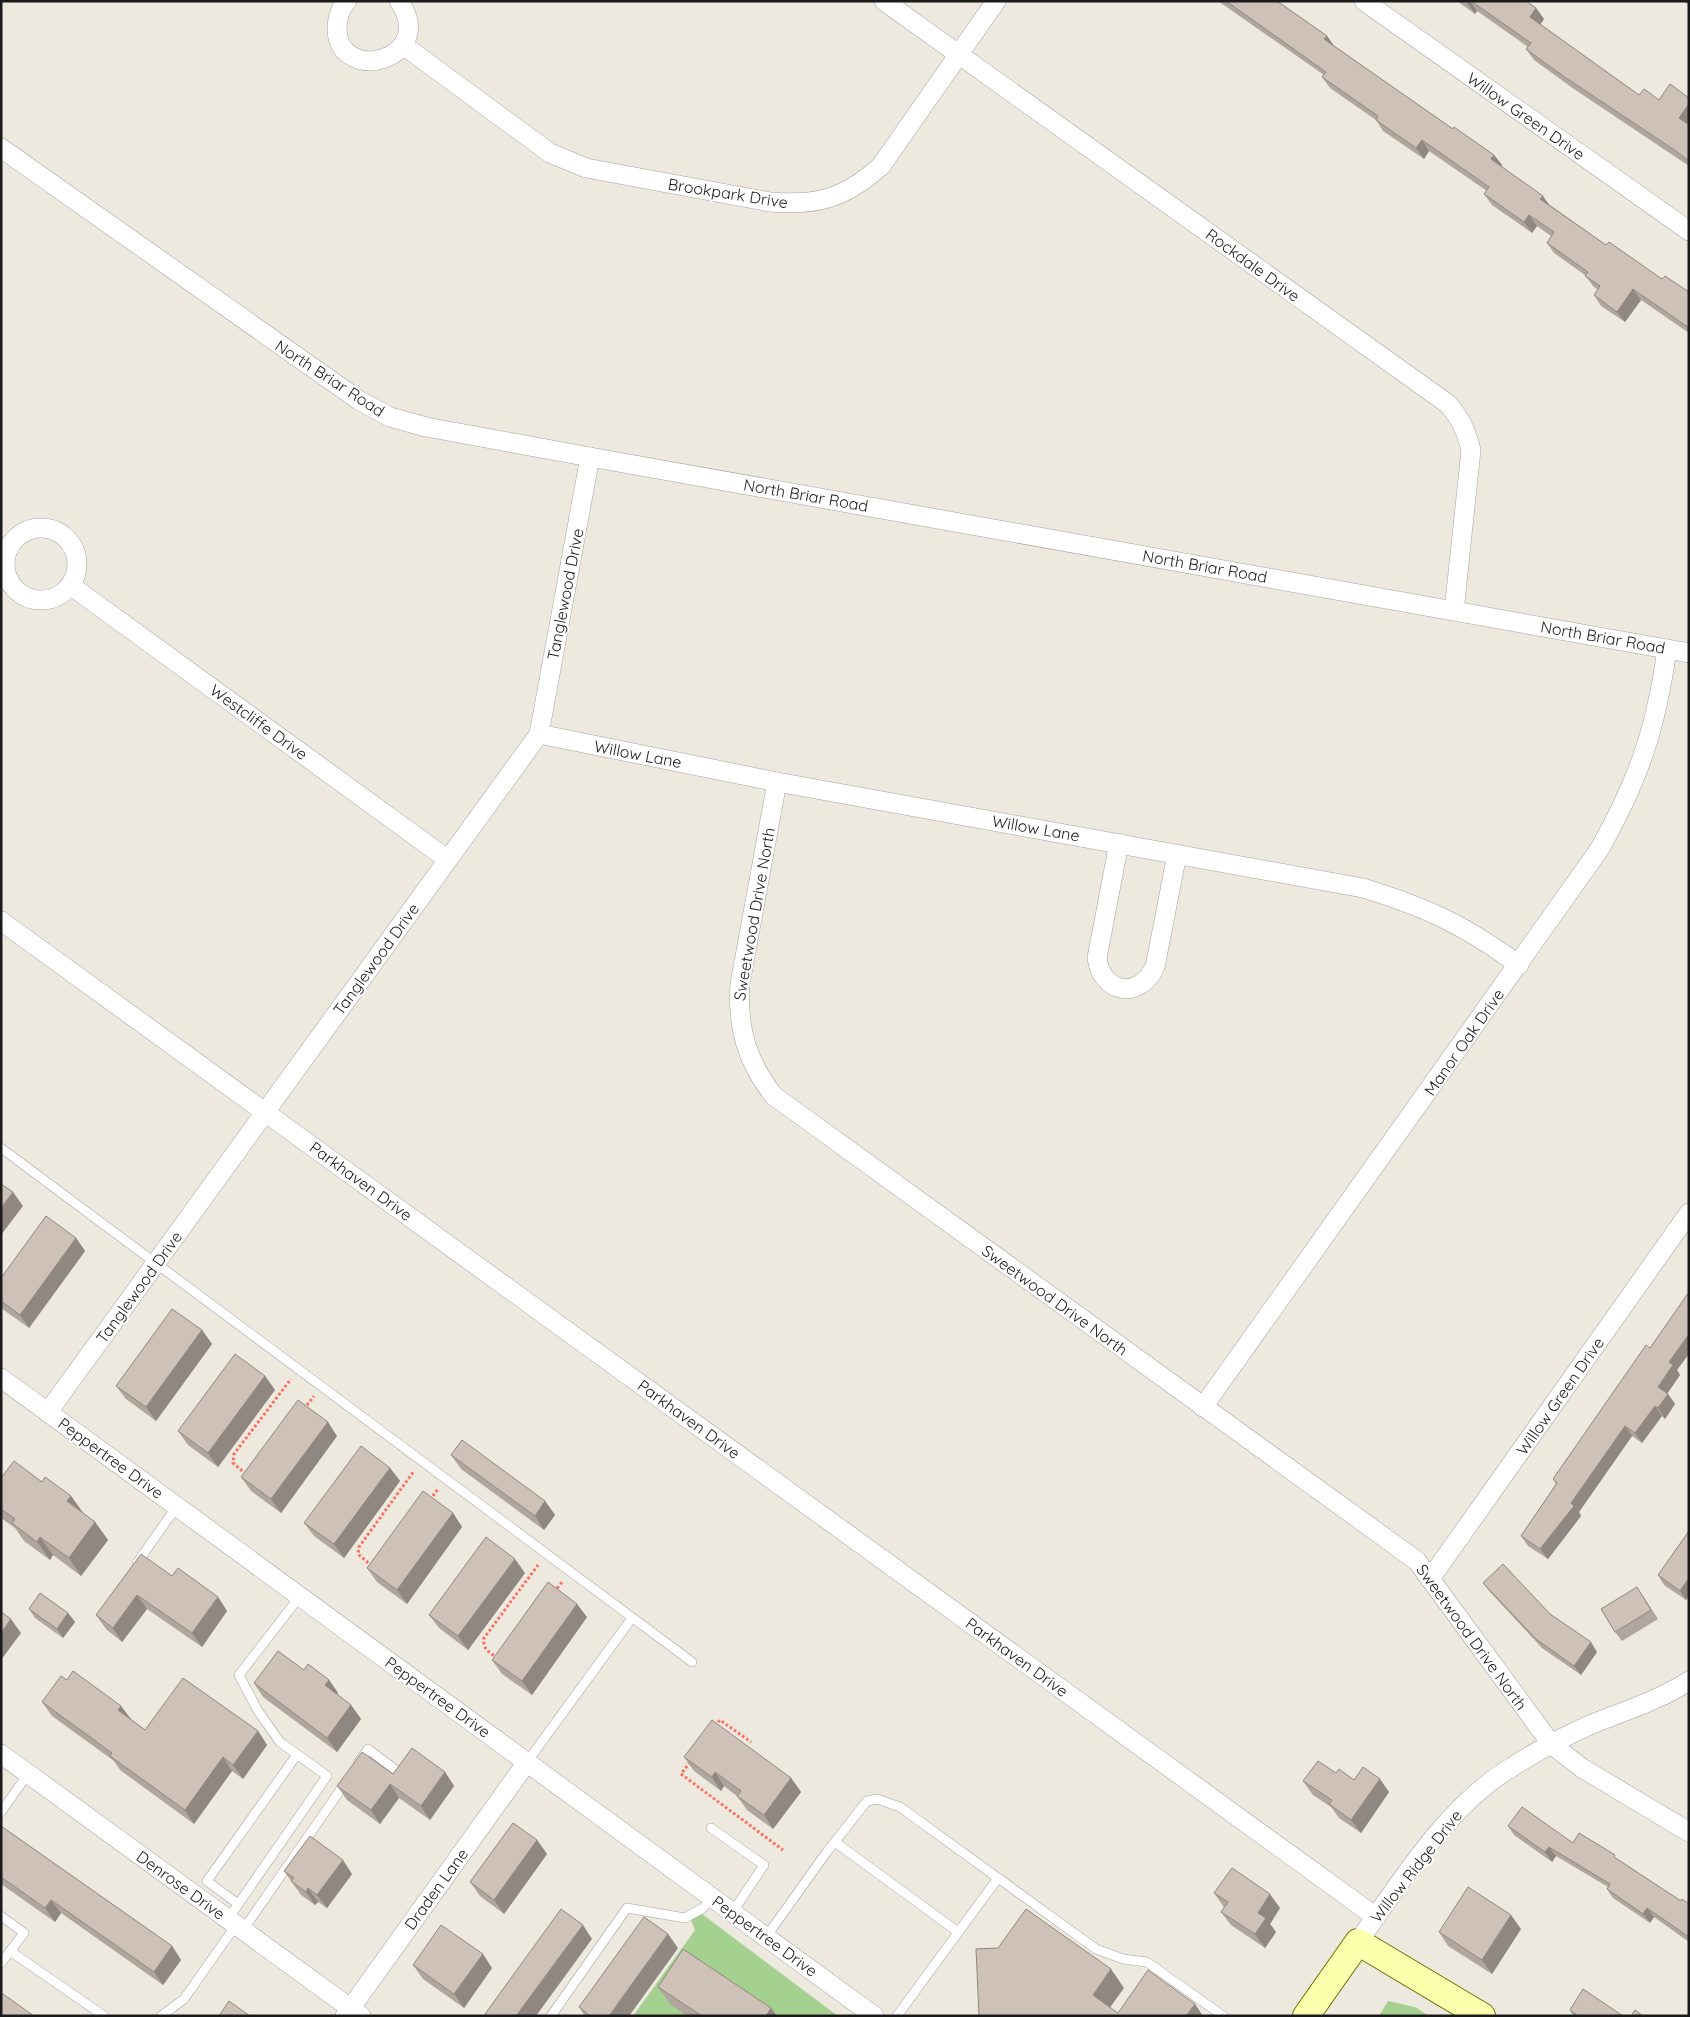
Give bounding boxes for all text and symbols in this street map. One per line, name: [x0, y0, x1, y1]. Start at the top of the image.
street label: Willow Green Drive: [1463, 68, 1589, 164]
street label: Brookpark Drive: [667, 174, 789, 212]
street label: Rockdale Drive: [1202, 224, 1304, 306]
street label: North Briar Road: [272, 335, 388, 421]
street label: North Briar Road: [742, 474, 870, 516]
street label: Tanglewood Drive: [542, 527, 588, 661]
street label: North Briar Road: [1141, 545, 1269, 587]
street label: North Briar Road: [1539, 616, 1667, 658]
street label: Westcliffe Drive: [206, 680, 312, 764]
street label: Willow Lane: [593, 736, 683, 772]
street label: Willow Lane: [991, 810, 1081, 846]
street label: Sweetwood Drive North: [729, 826, 779, 1002]
street label: Tanglewood Drive: [329, 899, 423, 1019]
street label: Manor Oak Drive: [1420, 985, 1508, 1099]
street label: Parkhaven Drive: [306, 1137, 416, 1225]
street label: Tanglewood Drive: [92, 1227, 186, 1347]
street label: Sweetwood Drive North: [978, 1240, 1132, 1360]
street label: Willow Green Drive: [1512, 1333, 1608, 1459]
street label: Parkhaven Drive: [634, 1375, 744, 1463]
street label: Peppertree Drive: [54, 1413, 168, 1503]
street label: Sweetwood Drive North: [1412, 1560, 1532, 1714]
street label: Parkhaven Drive: [962, 1613, 1072, 1701]
street label: Peppertree Drive: [381, 1652, 495, 1742]
street label: Willow Ridge Drive: [1366, 1806, 1466, 1926]
street label: Draden Lane: [400, 1844, 472, 1934]
street label: Denrose Drive: [133, 1846, 229, 1924]
street label: Peppertree Drive: [708, 1891, 822, 1981]

